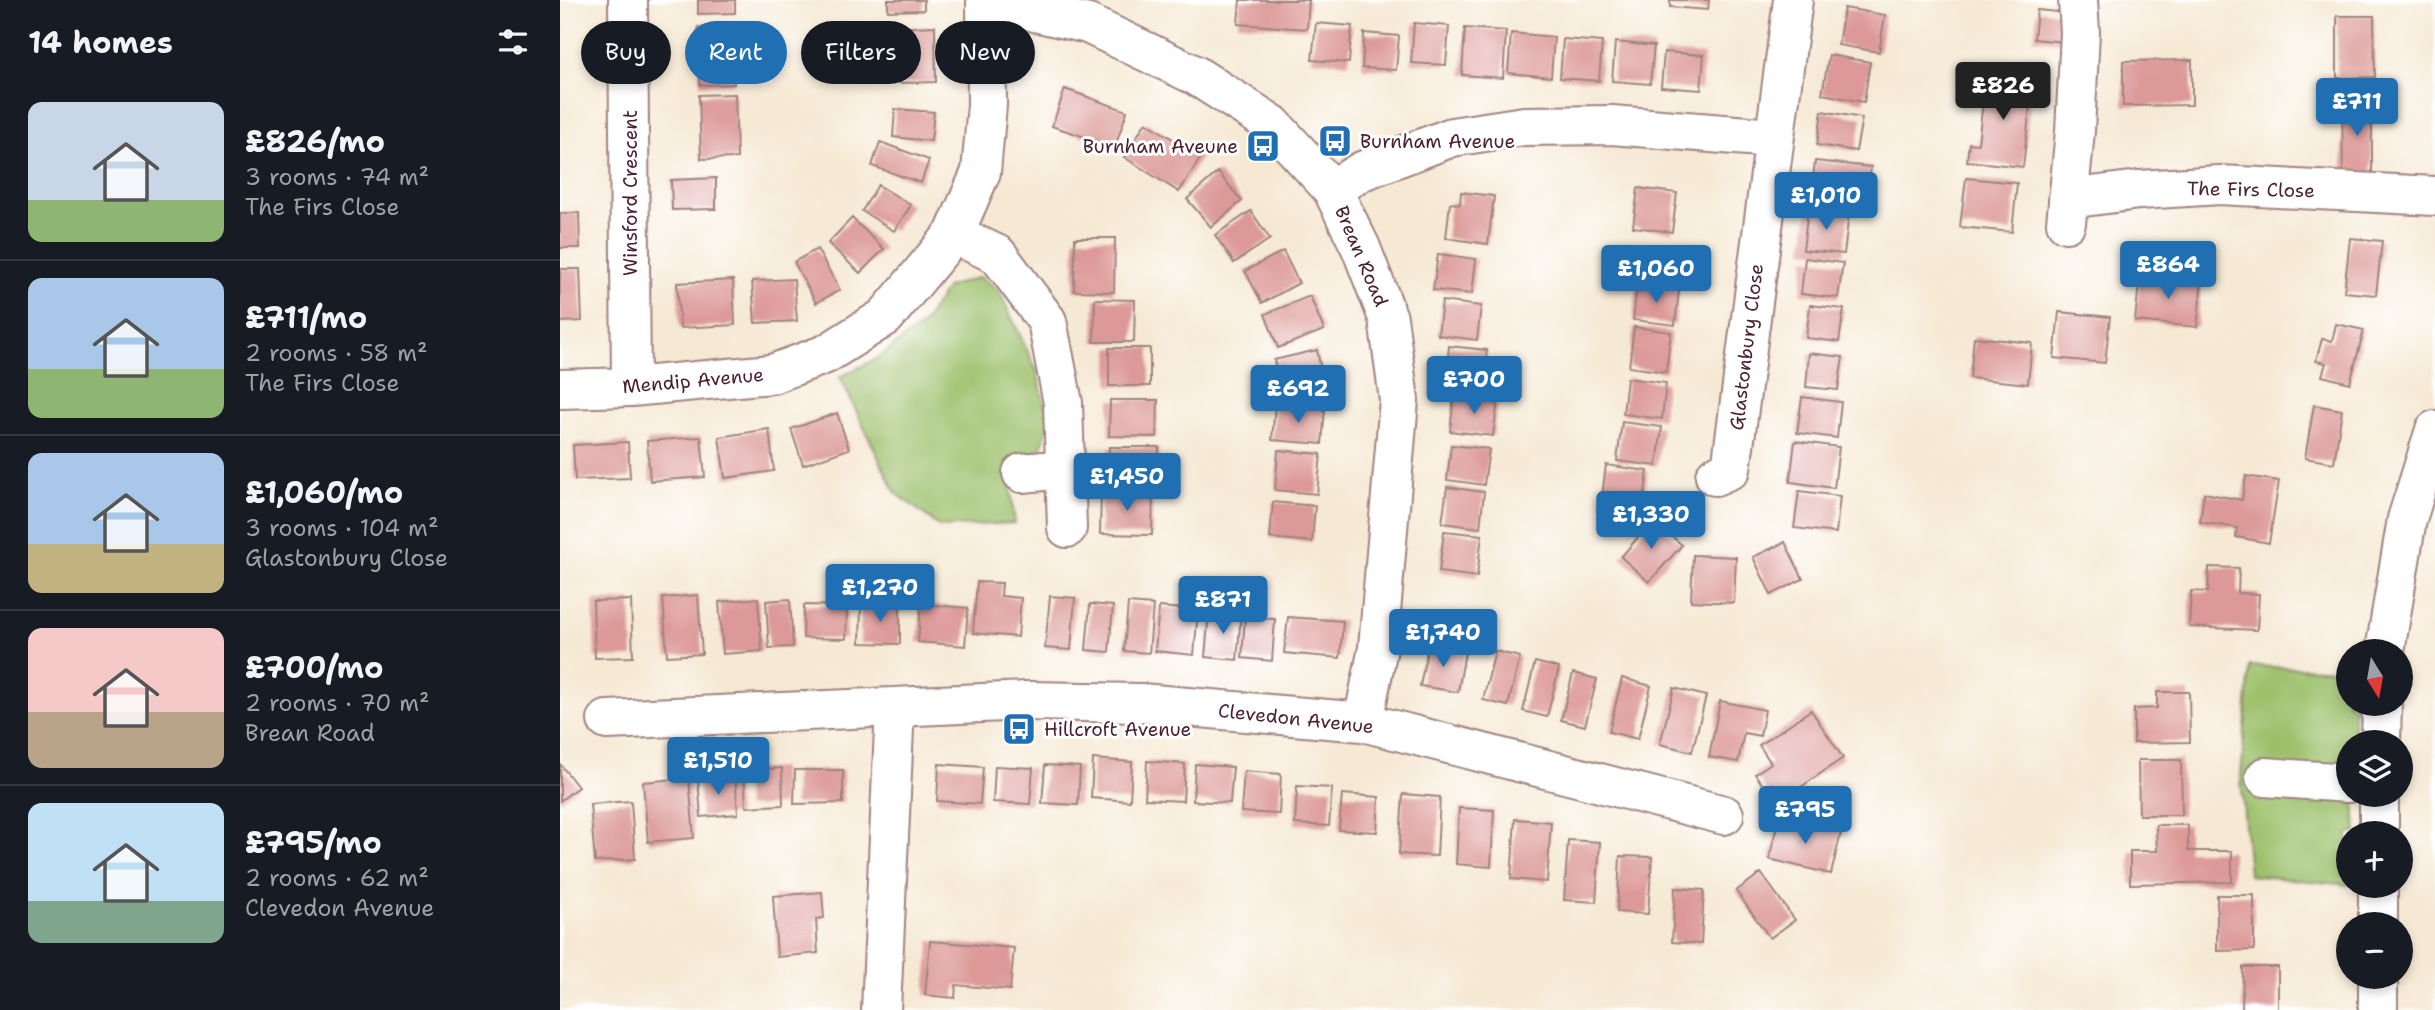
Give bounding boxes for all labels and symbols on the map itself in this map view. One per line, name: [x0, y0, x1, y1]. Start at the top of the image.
pin: £826: [1962, 62, 2044, 122]
pin: £711: [2316, 78, 2398, 138]
street label: Winsford Crescent: [618, 110, 643, 276]
bus stop icon: Burnham Avenue: [1316, 122, 1354, 160]
bus stop icon: Burnham Aveune: [1244, 127, 1282, 165]
place label: Burnham Avenue: [1360, 129, 1515, 154]
place label: Burnham Aveune: [1083, 134, 1238, 159]
pin: £1,010: [1769, 173, 1883, 232]
street label: The Firs Close: [2187, 176, 2315, 203]
street label: Brean Road: [1329, 202, 1394, 310]
pin: £864: [2127, 242, 2209, 301]
pin: £1,060: [1599, 246, 1713, 305]
street label: Glastonbury Close: [1724, 262, 1769, 432]
pin: £700: [1433, 356, 1515, 416]
street label: Mendip Avenue: [621, 362, 765, 399]
pin: £692: [1257, 366, 1339, 425]
pin: £1,450: [1070, 454, 1184, 513]
pin: £1,330: [1594, 491, 1708, 551]
pin: £1,270: [823, 564, 937, 624]
pin: £871: [1182, 576, 1264, 636]
pin: £1,740: [1386, 610, 1500, 669]
north arrow: [2336, 639, 2413, 716]
street label: Clevedon Avenue: [1217, 698, 1375, 739]
bus stop icon: Hillcroft Avenue: [1000, 710, 1038, 748]
place label: Hillcroft Avenue: [1044, 717, 1191, 742]
pin: £1,510: [661, 738, 775, 797]
pin: £795: [1764, 786, 1846, 846]

